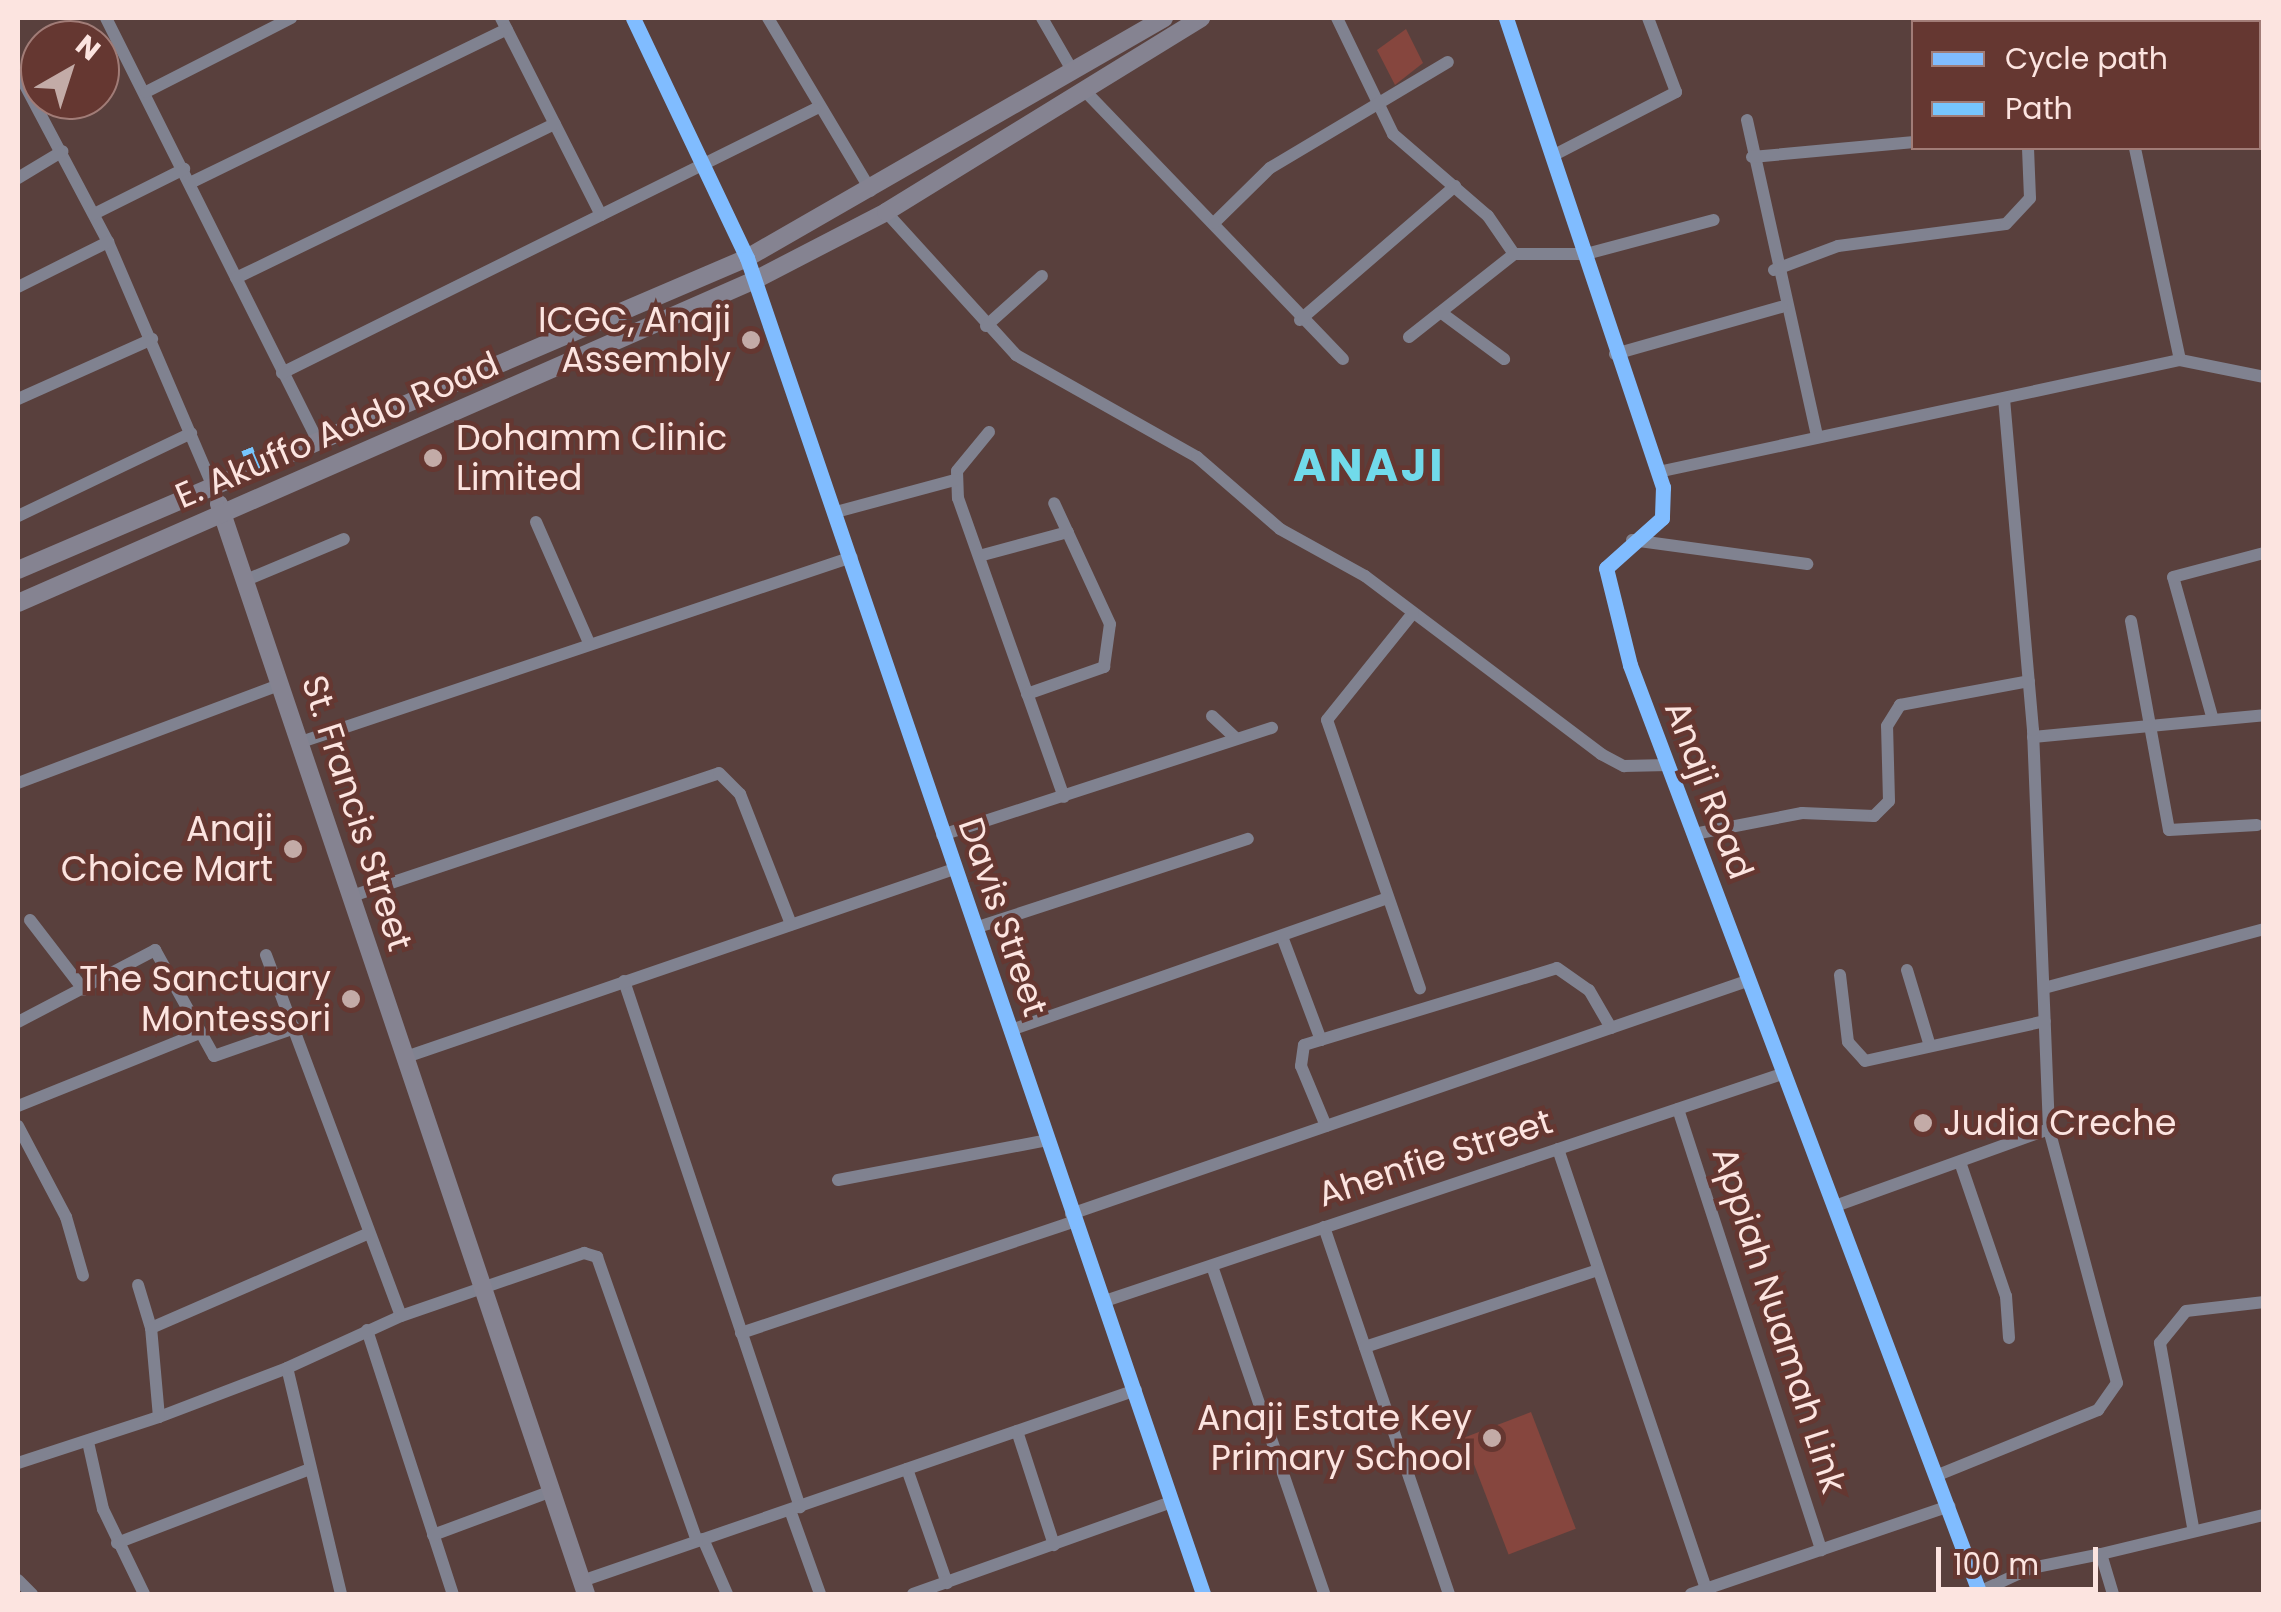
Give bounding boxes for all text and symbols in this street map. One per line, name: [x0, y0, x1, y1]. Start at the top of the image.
north arrow: [20, 20, 120, 120]
legend: [1911, 20, 2261, 150]
text: N: [67, 26, 108, 70]
text: Cycle path: [2005, 37, 2168, 80]
text: Path: [2005, 87, 2073, 130]
place label: ICGC, Anaji Assembly: [538, 299, 731, 381]
marker: ICGC, Anaji Assembly: [740, 329, 762, 351]
street label: E. Akuffo Addo Road: [169, 343, 505, 517]
place label: Dohamm Clinic Limited: [456, 417, 727, 499]
district label: ANAJI: [1293, 439, 1445, 493]
marker: Dohamm Clinic Limited: [420, 445, 446, 471]
street label: St. Francis Street: [293, 670, 421, 956]
street label: Anaji Road: [1656, 695, 1762, 885]
place label: Anaji Choice Mart: [61, 808, 273, 890]
street label: Davis Street: [949, 812, 1057, 1022]
marker: Anaji Choice Mart: [282, 838, 304, 860]
place label: The Sanctuary Montessori: [79, 958, 331, 1040]
marker: The Sanctuary Montessori: [340, 988, 362, 1010]
street label: Ahenfie Street: [1313, 1100, 1557, 1216]
place label: Judia Creche: [1943, 1102, 2176, 1144]
marker: Judia Creche: [1912, 1112, 1934, 1134]
street label: Appiah Nuamah Link: [1703, 1142, 1855, 1498]
place label: Anaji Estate Key Primary School: [1197, 1397, 1472, 1479]
marker: Anaji Estate Key Primary School: [1481, 1427, 1503, 1449]
scale bar: [1941, 1527, 2104, 1589]
text: 100 m: [1953, 1543, 2039, 1586]

